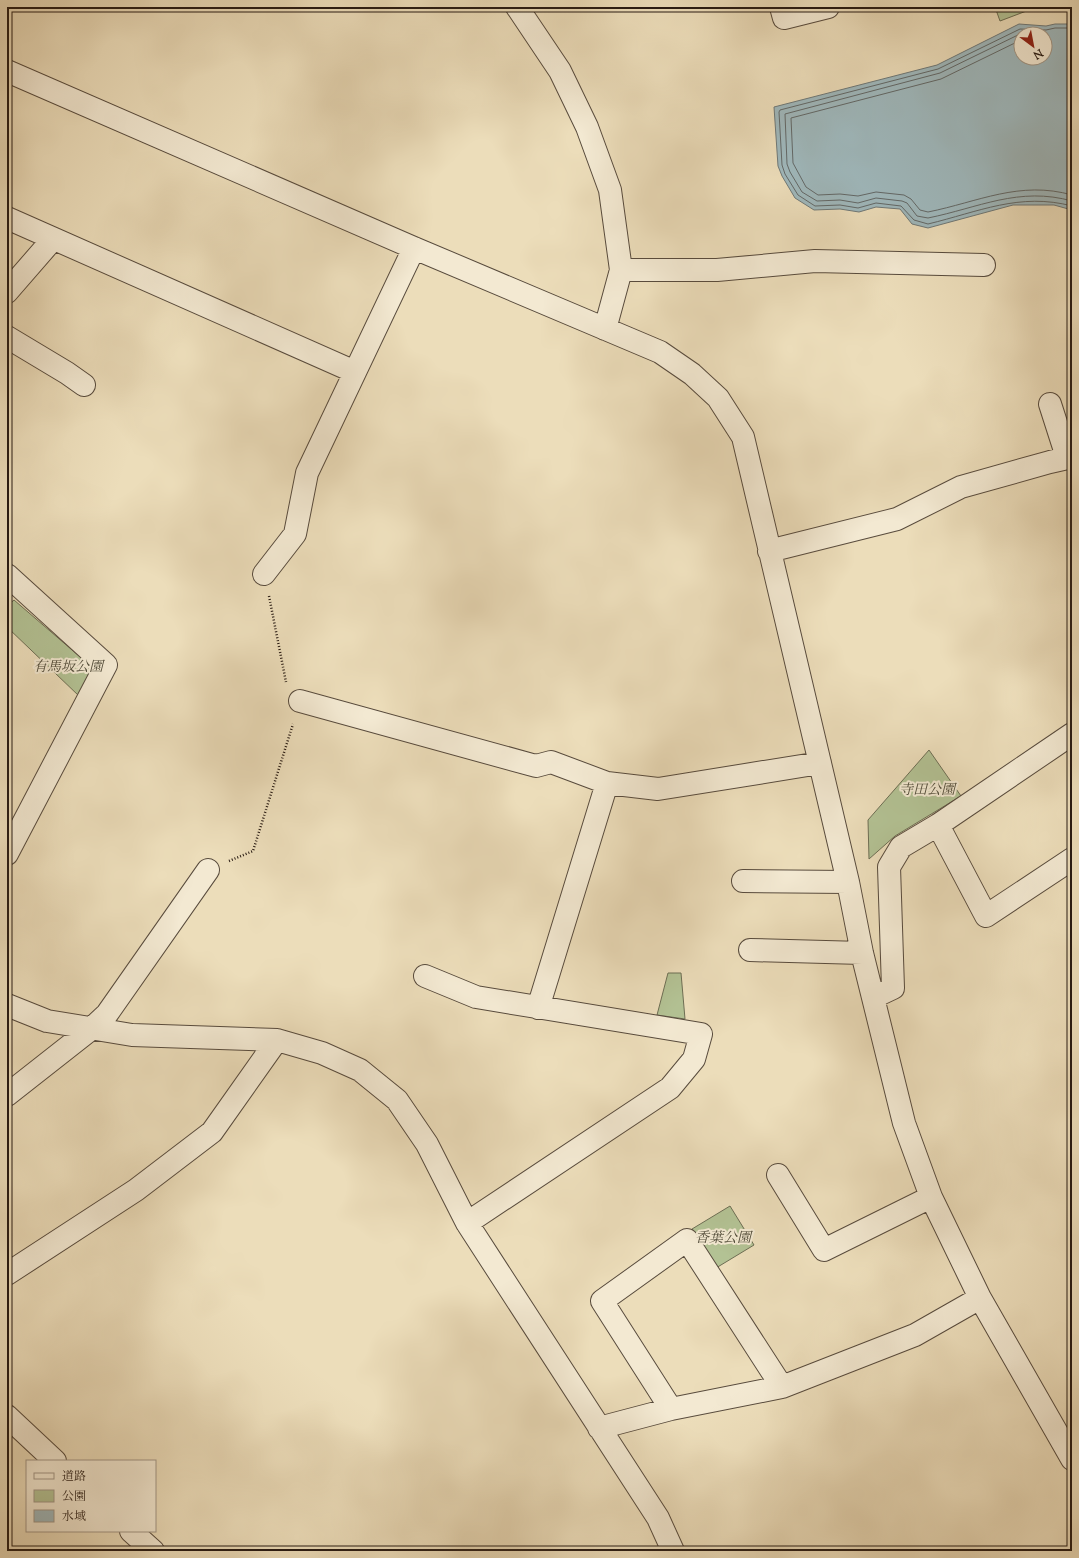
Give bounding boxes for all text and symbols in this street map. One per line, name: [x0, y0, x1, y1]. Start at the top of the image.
north arrow: [1013, 26, 1053, 66]
text: N: [1030, 44, 1047, 63]
park label: 有馬坂公園: [33, 658, 105, 678]
park label: 寺田公園: [899, 781, 957, 801]
park label: 香葉公園: [695, 1229, 753, 1249]
legend: [26, 1460, 156, 1532]
text: 道路: [62, 1468, 86, 1486]
text: 公園: [62, 1488, 86, 1506]
text: 水域: [62, 1508, 86, 1526]

